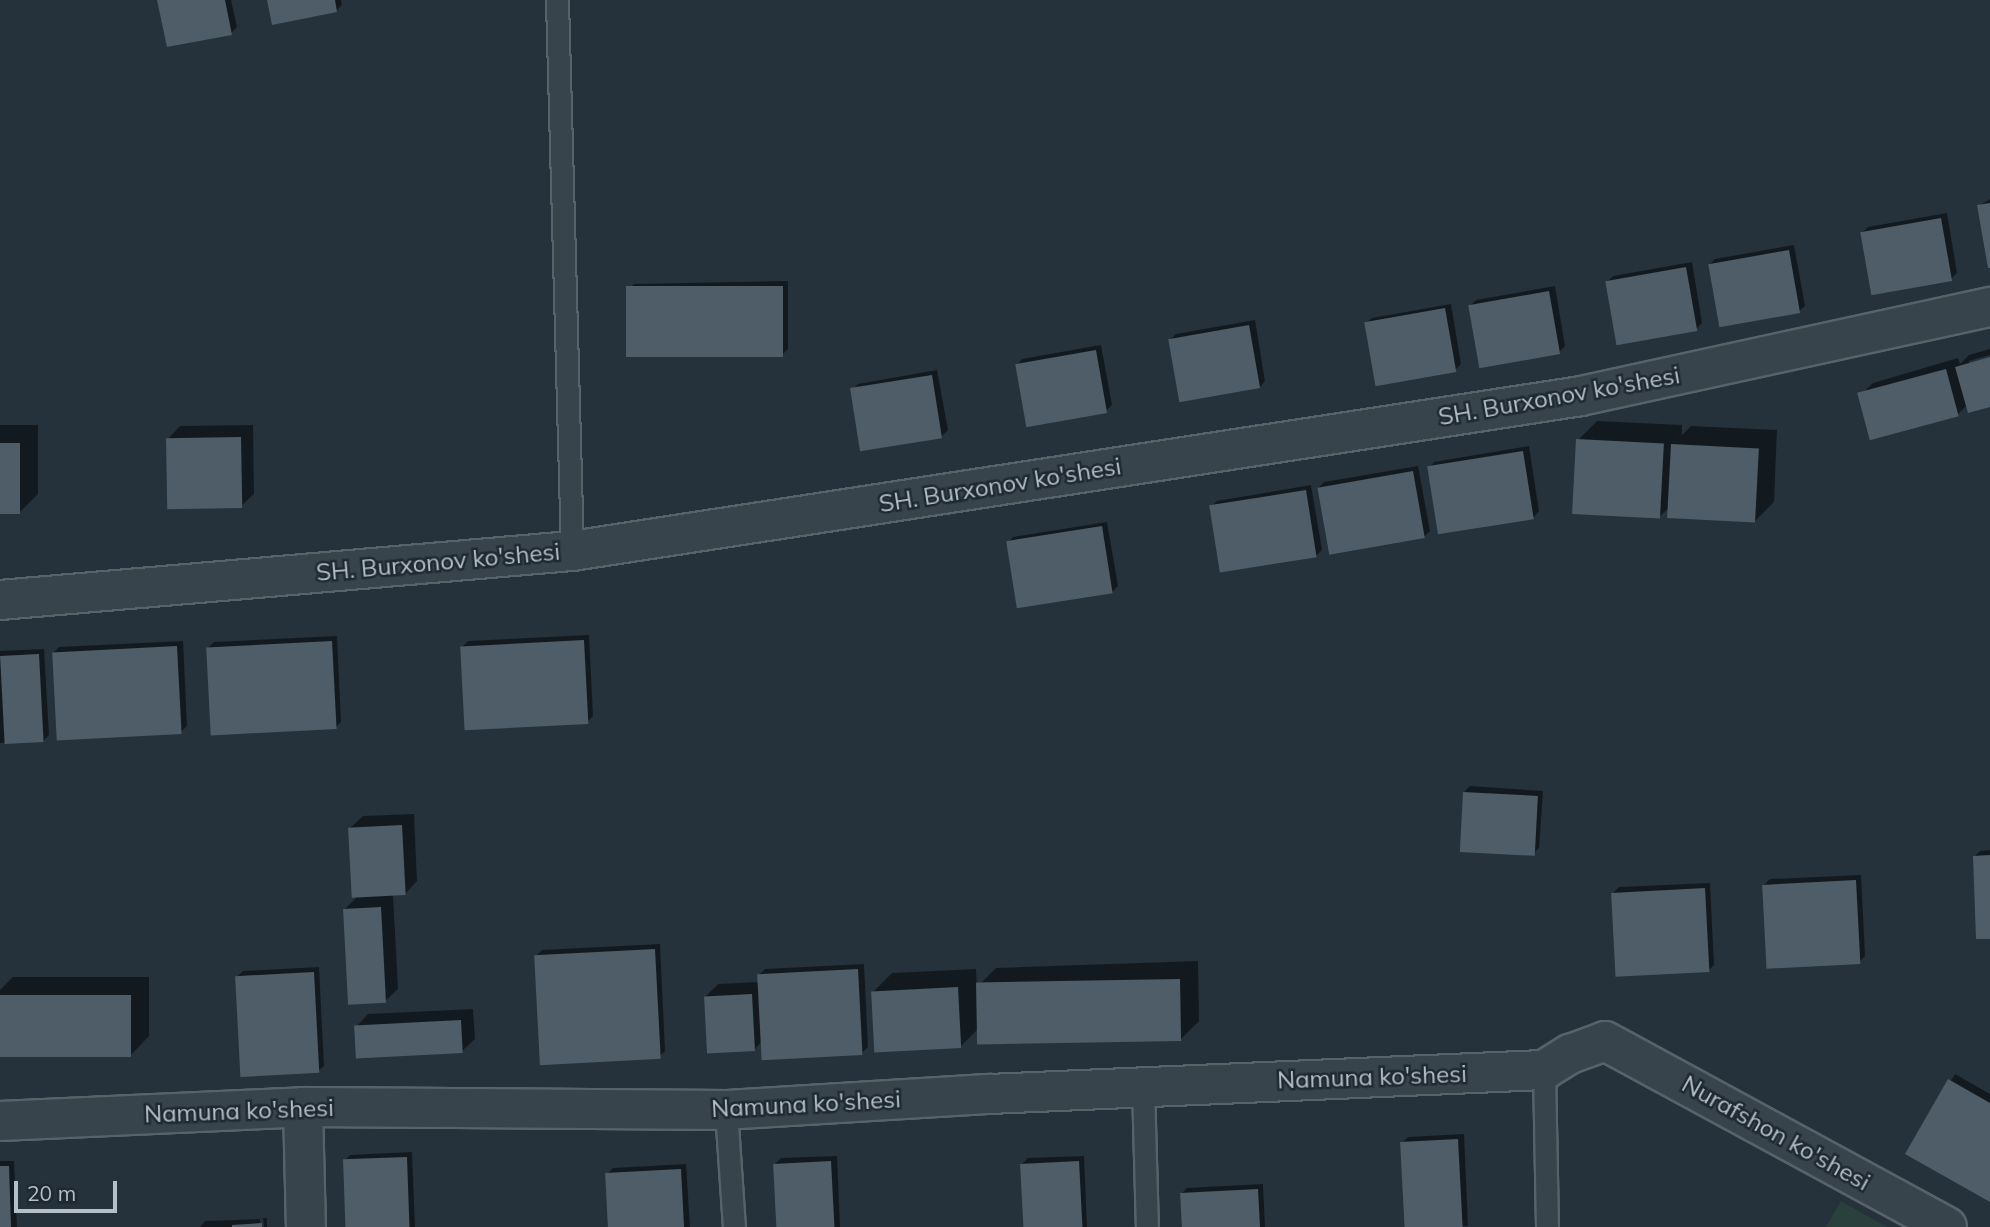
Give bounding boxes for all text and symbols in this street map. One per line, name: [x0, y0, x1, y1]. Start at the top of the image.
street label: SH. Burxonov ko'shesi: [1436, 361, 1682, 431]
street label: SH. Burxonov ko'shesi: [877, 452, 1123, 518]
street label: SH. Burxonov ko'shesi: [315, 537, 561, 587]
street label: Namuna ko'shesi: [1277, 1059, 1467, 1095]
street label: Nurafshon ko'shesi: [1677, 1069, 1875, 1197]
street label: Namuna ko'shesi: [711, 1085, 901, 1123]
street label: Namuna ko'shesi: [144, 1093, 334, 1129]
scale bar: [18, 1168, 121, 1212]
text: 20 m: [27, 1180, 76, 1206]

